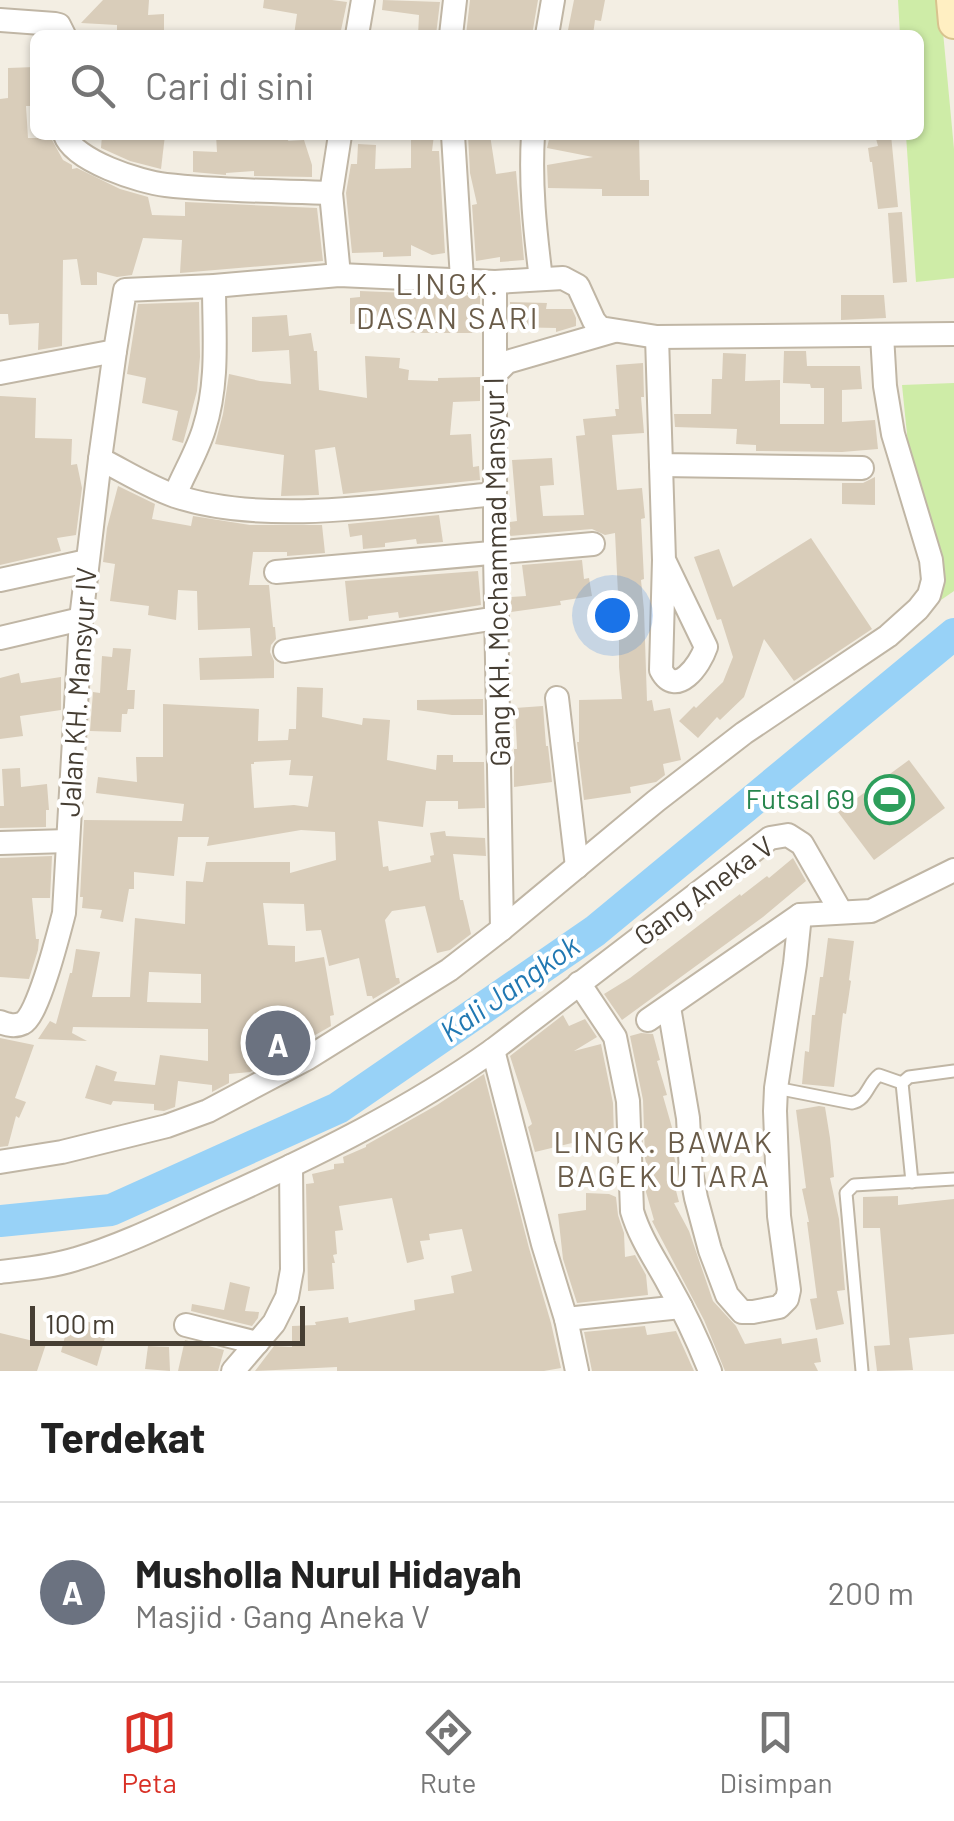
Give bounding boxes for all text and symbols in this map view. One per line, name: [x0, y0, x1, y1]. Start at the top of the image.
search box: [30, 30, 924, 140]
icon: search: [65, 58, 120, 113]
text: Cari di sini: [145, 62, 315, 108]
district label: LINGK. DASAN SARI: [356, 265, 540, 335]
street label: Gang KH. Mochammad Mansyur I: [476, 377, 516, 767]
street label: Jalan KH. Mansyur IV: [51, 566, 103, 818]
your location: [587, 590, 638, 641]
sports icon: Futsal 69: [864, 773, 916, 825]
place label: Futsal 69: [745, 781, 855, 815]
street label: Gang Aneka V: [627, 828, 780, 952]
water label: Kali Jangkok: [432, 926, 586, 1048]
pin: A: [246, 1006, 310, 1080]
district label: LINGK. BAWAK BAGEK UTARA: [553, 1123, 775, 1193]
scale bar: [30, 1301, 305, 1346]
text: 100 m: [45, 1306, 115, 1340]
text: Terdekat: [40, 1411, 205, 1461]
text: Musholla Nurul Hidayah: [135, 1550, 522, 1596]
text: A: [62, 1573, 83, 1611]
text: 200 m: [828, 1573, 914, 1611]
text: Masjid · Gang Aneka V: [135, 1596, 430, 1634]
tab: Peta: [121, 1705, 177, 1799]
tab: Rute: [420, 1705, 477, 1799]
tab: Disimpan: [719, 1705, 833, 1799]

